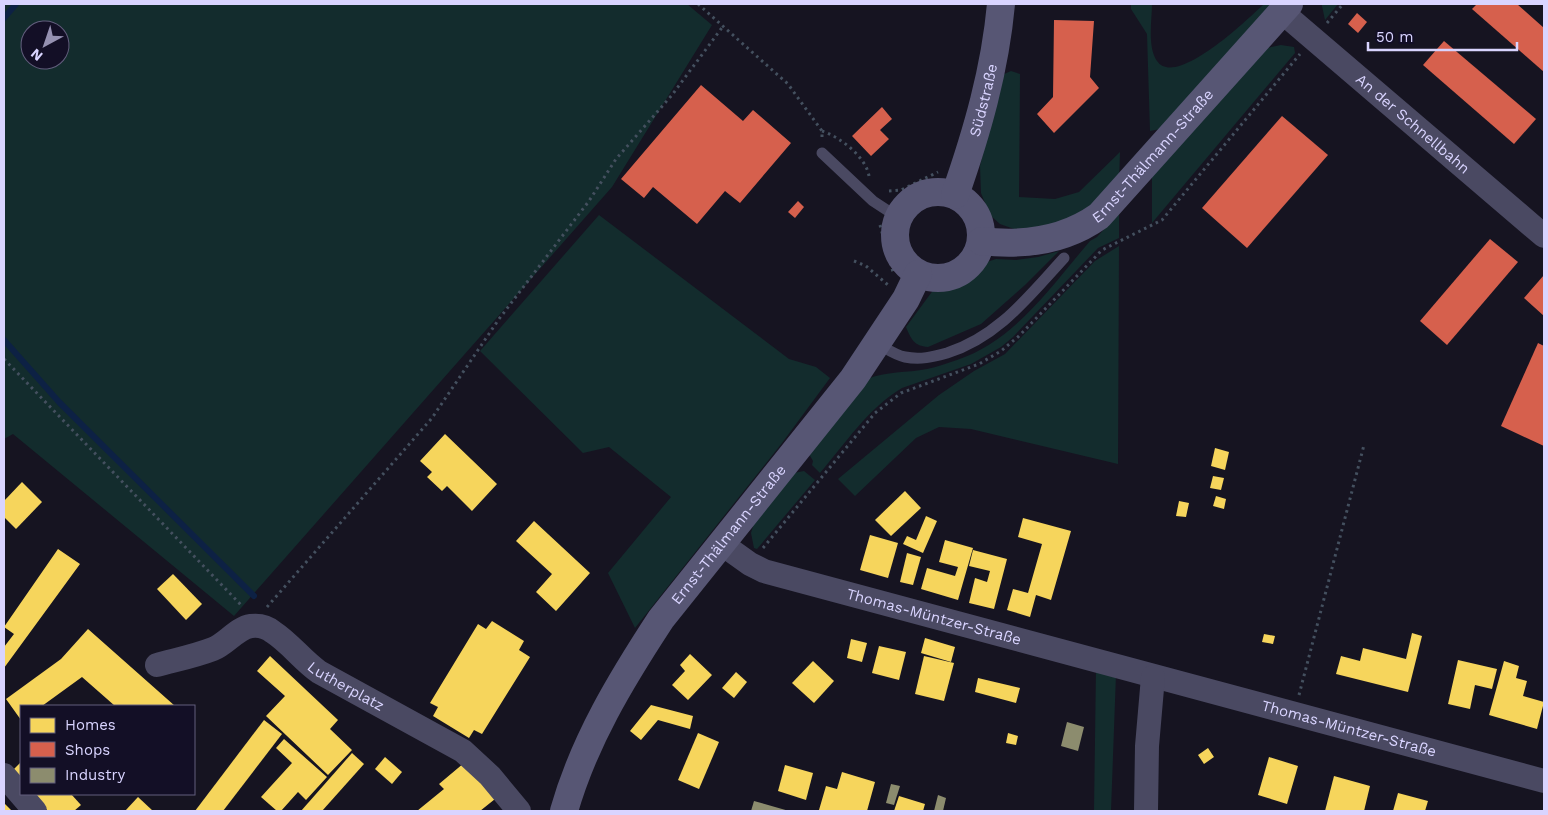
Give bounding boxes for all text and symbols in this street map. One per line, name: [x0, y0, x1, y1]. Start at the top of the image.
north arrow: [20, 20, 70, 70]
scale bar: [1368, 20, 1517, 52]
text: 50 m: [1376, 28, 1413, 46]
text: N: [28, 45, 46, 64]
street label: Südstraße: [965, 62, 1001, 139]
street label: An der Schnellbahn: [1352, 70, 1473, 177]
street label: Ernst-Thälmann-Straße: [1089, 85, 1217, 227]
street label: Ernst-Thälmann-Straße: [667, 461, 790, 608]
street label: Thomas-Müntzer-Straße: [845, 585, 1023, 649]
street label: Lutherplatz: [304, 658, 387, 715]
street label: Thomas-Müntzer-Straße: [1260, 696, 1438, 761]
legend: [20, 705, 195, 795]
text: Homes: [65, 716, 116, 734]
text: Shops: [65, 741, 110, 759]
text: Industry: [65, 766, 126, 784]

